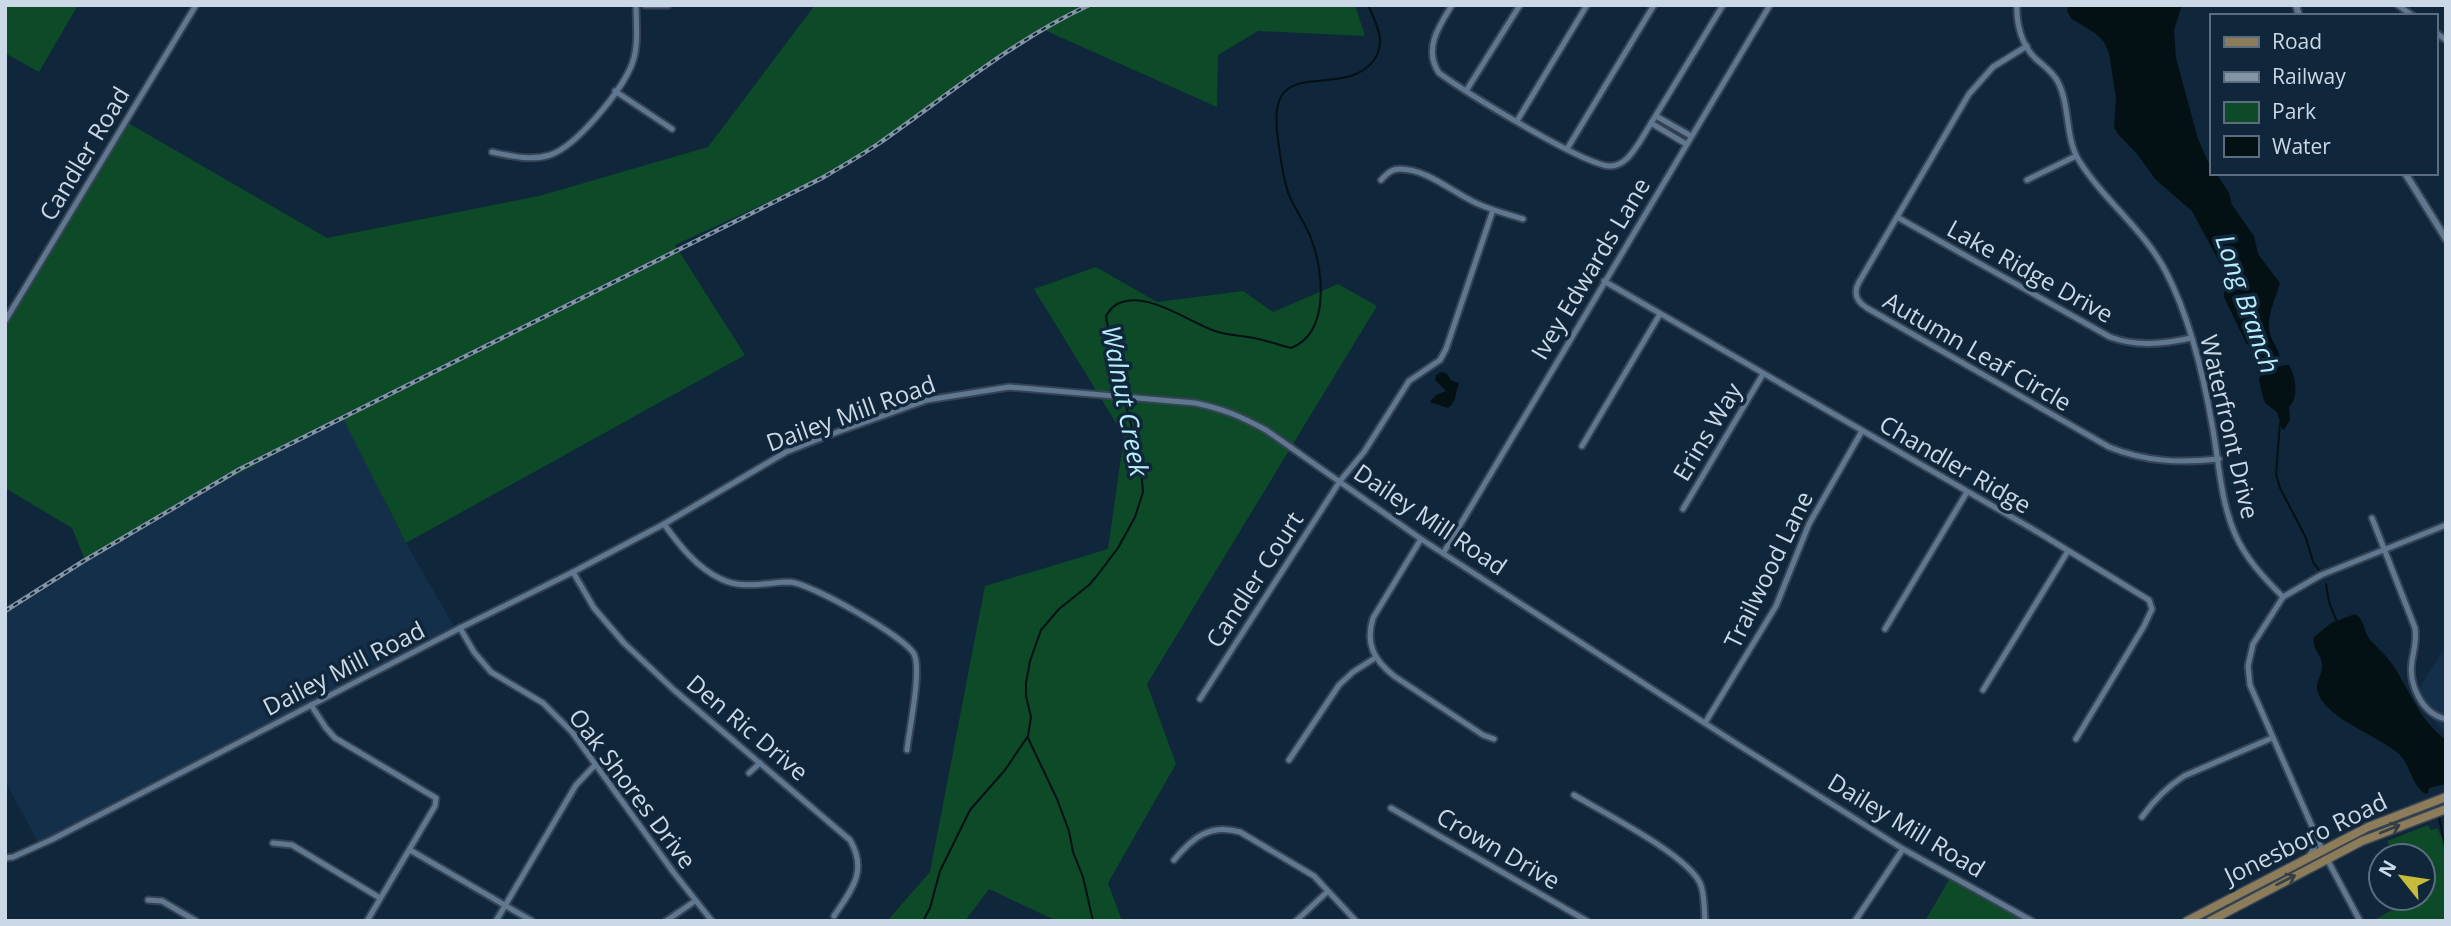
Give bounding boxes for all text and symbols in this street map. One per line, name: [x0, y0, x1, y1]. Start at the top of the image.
legend: [2210, 14, 2437, 175]
text: Road: [2272, 27, 2322, 55]
text: Railway: [2272, 62, 2346, 90]
street label: Candler Road: [31, 80, 137, 226]
text: Park: [2272, 97, 2316, 125]
text: Water: [2272, 132, 2331, 160]
street label: Ivey Edwards Lane: [1522, 171, 1657, 365]
street label: Lake Ridge Drive: [1942, 211, 2120, 330]
water label: Long Branch: [2207, 229, 2289, 378]
street label: Autumn Leaf Circle: [1878, 283, 2078, 418]
water label: Walnut Creek: [1094, 322, 1158, 481]
street label: Waterfront Drive: [2193, 331, 2268, 522]
street label: Dailey Mill Road: [761, 367, 940, 459]
street label: Erins Way: [1664, 375, 1749, 486]
street label: Chandler Ridge: [1874, 407, 2038, 521]
street label: Dailey Mill Road: [1348, 455, 1514, 582]
street label: Trailwood Lane: [1715, 485, 1820, 653]
street label: Candler Court: [1197, 505, 1310, 654]
street label: Dailey Mill Road: [257, 613, 430, 723]
street label: Den Ric Drive: [680, 666, 816, 787]
street label: Oak Shores Drive: [562, 701, 704, 875]
street label: Dailey Mill Road: [1822, 765, 1992, 885]
street label: Jonesboro Road: [2217, 784, 2392, 892]
street label: Crown Drive: [1431, 799, 1567, 896]
one-way arrow: [2379, 822, 2401, 835]
north arrow: [2367, 842, 2437, 912]
text: N: [2372, 855, 2402, 882]
one-way arrow: [2275, 873, 2296, 887]

